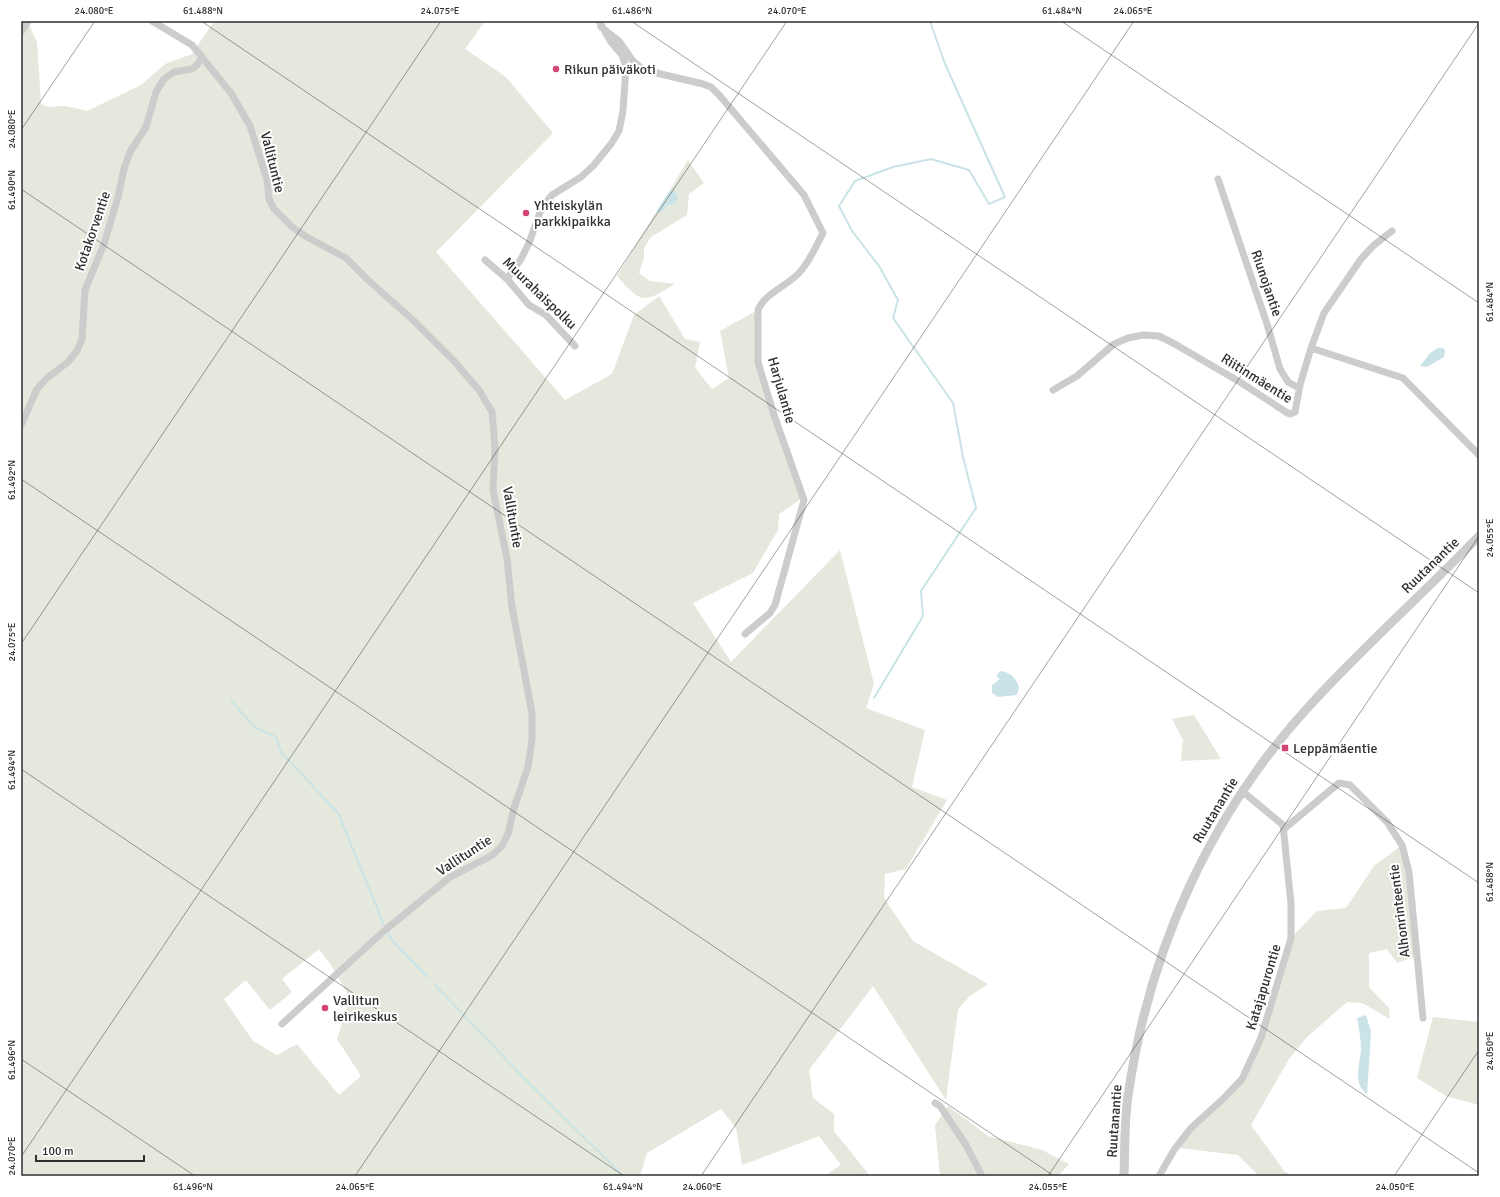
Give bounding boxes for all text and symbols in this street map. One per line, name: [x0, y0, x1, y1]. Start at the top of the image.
text: 24.080°E: [75, 5, 114, 17]
text: 61.488°N: [183, 5, 223, 17]
text: 24.075°E: [421, 5, 460, 17]
text: 61.486°N: [612, 5, 652, 17]
text: 24.070°E: [768, 5, 807, 17]
text: 61.484°N: [1042, 5, 1082, 17]
text: 24.065°E: [1114, 5, 1153, 17]
place label: Rikun päiväkoti: [564, 61, 656, 78]
marker: Rikun päiväkoti: [551, 64, 561, 74]
text: 24.080°E: [6, 109, 18, 149]
street label: Vallituntie: [257, 130, 288, 194]
text: 61.490°N: [6, 170, 18, 210]
street label: Kotakorventie: [71, 189, 114, 273]
place label: Yhteiskylän parkkipaikka: [534, 197, 611, 230]
marker: Yhteiskylän parkkipaikka: [521, 208, 531, 218]
street label: Riunojantie: [1247, 248, 1286, 319]
street label: Muurahaispolku: [499, 254, 580, 333]
text: 61.484°N: [1484, 282, 1496, 322]
street label: Riitinmäentie: [1218, 350, 1296, 407]
street label: Harjulantie: [764, 355, 799, 425]
text: 61.492°N: [6, 460, 18, 500]
street label: Vallituntie: [499, 485, 526, 549]
text: 24.055°E: [1484, 518, 1496, 558]
street label: Ruutanantie: [1398, 534, 1463, 597]
text: 24.075°E: [6, 622, 18, 662]
place label: Leppämäentie: [1293, 740, 1378, 757]
marker: Leppämäentie: [1280, 743, 1290, 753]
text: 61.494°N: [6, 750, 18, 790]
street label: Ruutanantie: [1189, 774, 1242, 846]
street label: Vallituntie: [434, 831, 495, 880]
text: 61.488°N: [1484, 862, 1496, 902]
street label: Alhonrinteentie: [1385, 863, 1414, 959]
street label: Katajapurontie: [1242, 942, 1285, 1032]
place label: Vallitun leirikeskus: [333, 992, 397, 1025]
marker: Vallitun leirikeskus: [320, 1003, 330, 1013]
text: 24.050°E: [1484, 1031, 1496, 1071]
text: 61.496°N: [6, 1040, 18, 1080]
street label: Ruutanantie: [1103, 1084, 1126, 1158]
text: 24.070°E: [6, 1136, 18, 1176]
scale bar: [36, 1137, 144, 1163]
text: 100 m: [42, 1144, 74, 1159]
text: 61.496°N: [173, 1181, 213, 1193]
text: 24.065°E: [336, 1181, 375, 1193]
text: 61.494°N: [603, 1181, 643, 1193]
text: 24.060°E: [683, 1181, 722, 1193]
text: 24.055°E: [1029, 1181, 1068, 1193]
text: 24.050°E: [1376, 1181, 1415, 1193]

